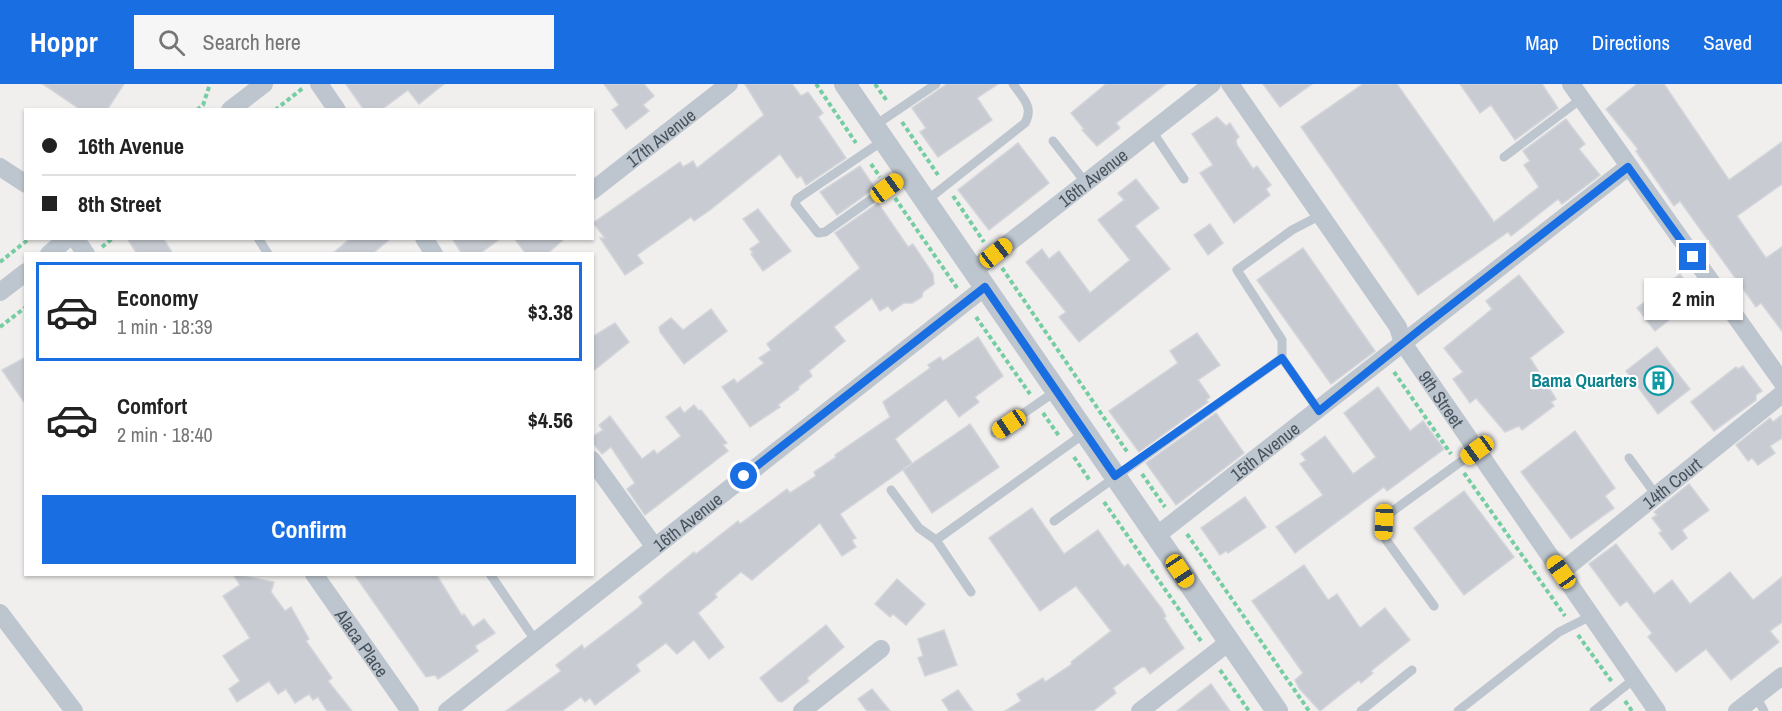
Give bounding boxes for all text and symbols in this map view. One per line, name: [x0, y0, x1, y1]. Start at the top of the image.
search box: [134, 15, 554, 69]
text: Hoppr: [30, 23, 98, 61]
icon: search: [155, 26, 188, 59]
text: Search here: [203, 27, 301, 57]
text: Map: [1525, 28, 1559, 57]
text: Directions: [1592, 28, 1670, 57]
text: Saved: [1703, 28, 1752, 57]
street label: 17th Avenue: [621, 102, 701, 173]
text: 16th Avenue: [78, 131, 184, 161]
street label: 16th Avenue: [1053, 142, 1133, 212]
car: [867, 170, 907, 206]
text: 8th Street: [78, 189, 161, 219]
car: [976, 235, 1016, 271]
route end: [1679, 243, 1706, 270]
callout: 2 min: [1644, 278, 1742, 320]
text: Economy: [117, 283, 198, 313]
icon: car: [45, 285, 99, 339]
text: 2 min: [1672, 285, 1715, 312]
text: $3.38: [528, 297, 573, 327]
text: 1 min · 18:39: [117, 313, 213, 340]
building icon: Bama Quarters: [1642, 364, 1674, 396]
street label: 9th Street: [1413, 365, 1470, 432]
place label: Bama Quarters: [1531, 368, 1637, 393]
text: Comfort: [117, 391, 187, 421]
icon: car: [45, 393, 99, 447]
text: $4.56: [528, 405, 573, 435]
car: [989, 406, 1029, 442]
street label: 15th Avenue: [1225, 416, 1305, 486]
text: 2 min · 18:40: [117, 421, 213, 448]
car: [1457, 432, 1497, 468]
street label: 14th Court: [1637, 452, 1706, 514]
route start: [730, 462, 757, 489]
street label: 16th Avenue: [647, 486, 727, 557]
button: Confirm: [42, 495, 576, 564]
car: [1374, 504, 1394, 540]
car: [1162, 551, 1198, 591]
car: [1543, 552, 1579, 592]
street label: Alaca Place: [329, 603, 395, 682]

